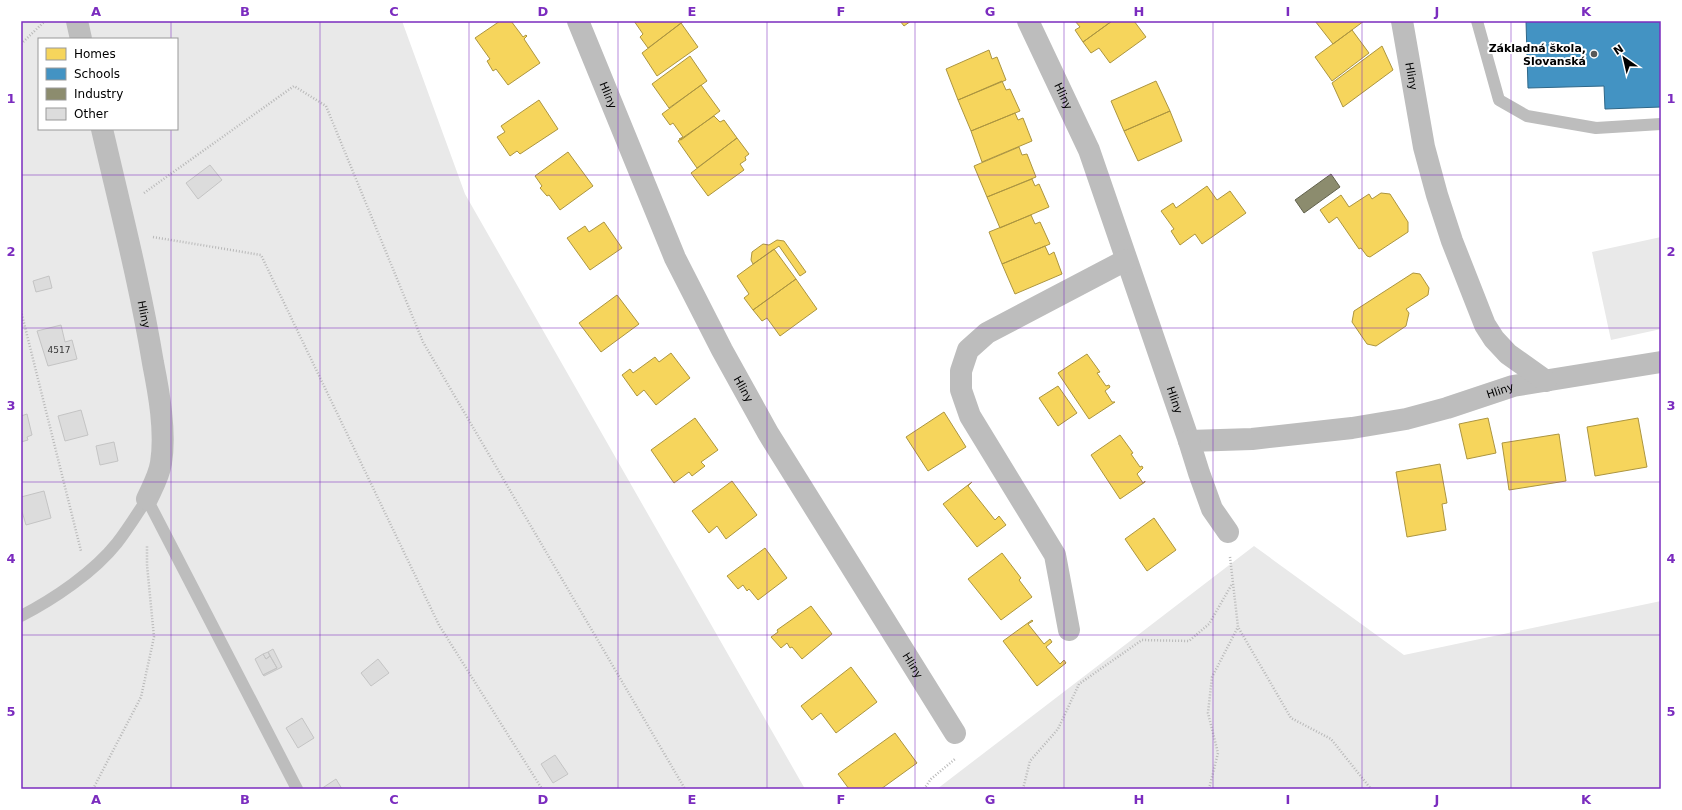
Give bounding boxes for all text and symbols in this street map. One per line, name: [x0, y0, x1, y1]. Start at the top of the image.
text: A: [91, 4, 101, 19]
text: B: [240, 4, 250, 19]
text: C: [389, 4, 399, 19]
text: D: [538, 4, 549, 19]
text: E: [688, 4, 696, 19]
text: F: [837, 4, 845, 19]
text: G: [985, 4, 995, 19]
text: H: [1134, 4, 1144, 19]
text: I: [1286, 4, 1290, 19]
text: J: [1434, 4, 1439, 19]
text: K: [1581, 4, 1592, 19]
legend: [38, 38, 178, 130]
north arrow: [1604, 38, 1644, 78]
place label: Základná škola, Slovanská: [1489, 42, 1586, 68]
text: N: [1611, 42, 1626, 58]
text: Homes: [74, 47, 116, 61]
marker: Základná škola, Slovanská: [1589, 49, 1599, 59]
street label: Hliny: [1402, 61, 1420, 92]
text: Schools: [74, 67, 120, 81]
street label: Hliny: [597, 80, 619, 111]
street label: Hliny: [1051, 81, 1075, 112]
text: Industry: [74, 87, 123, 101]
text: 1: [6, 91, 16, 106]
text: 1: [1666, 91, 1676, 106]
text: Other: [74, 107, 108, 121]
text: 2: [6, 244, 16, 259]
text: 2: [1666, 244, 1676, 259]
street label: Hliny: [135, 299, 153, 330]
house number: 4517: [48, 345, 70, 355]
street label: Hliny: [731, 374, 756, 405]
street label: Hliny: [1485, 380, 1516, 401]
street label: Hliny: [1164, 385, 1185, 416]
text: 3: [6, 398, 16, 413]
text: 3: [1666, 398, 1676, 413]
text: 4: [6, 551, 16, 566]
text: 4: [1666, 551, 1676, 566]
street label: Hliny: [899, 650, 926, 681]
text: 5: [6, 704, 16, 719]
text: 5: [1666, 704, 1676, 719]
text: A: [91, 792, 101, 807]
text: B: [240, 792, 250, 807]
text: C: [389, 792, 399, 807]
text: D: [538, 792, 549, 807]
text: E: [688, 792, 696, 807]
text: F: [837, 792, 845, 807]
text: G: [985, 792, 995, 807]
text: H: [1134, 792, 1144, 807]
text: I: [1286, 792, 1290, 807]
text: J: [1434, 792, 1439, 807]
text: K: [1581, 792, 1592, 807]

